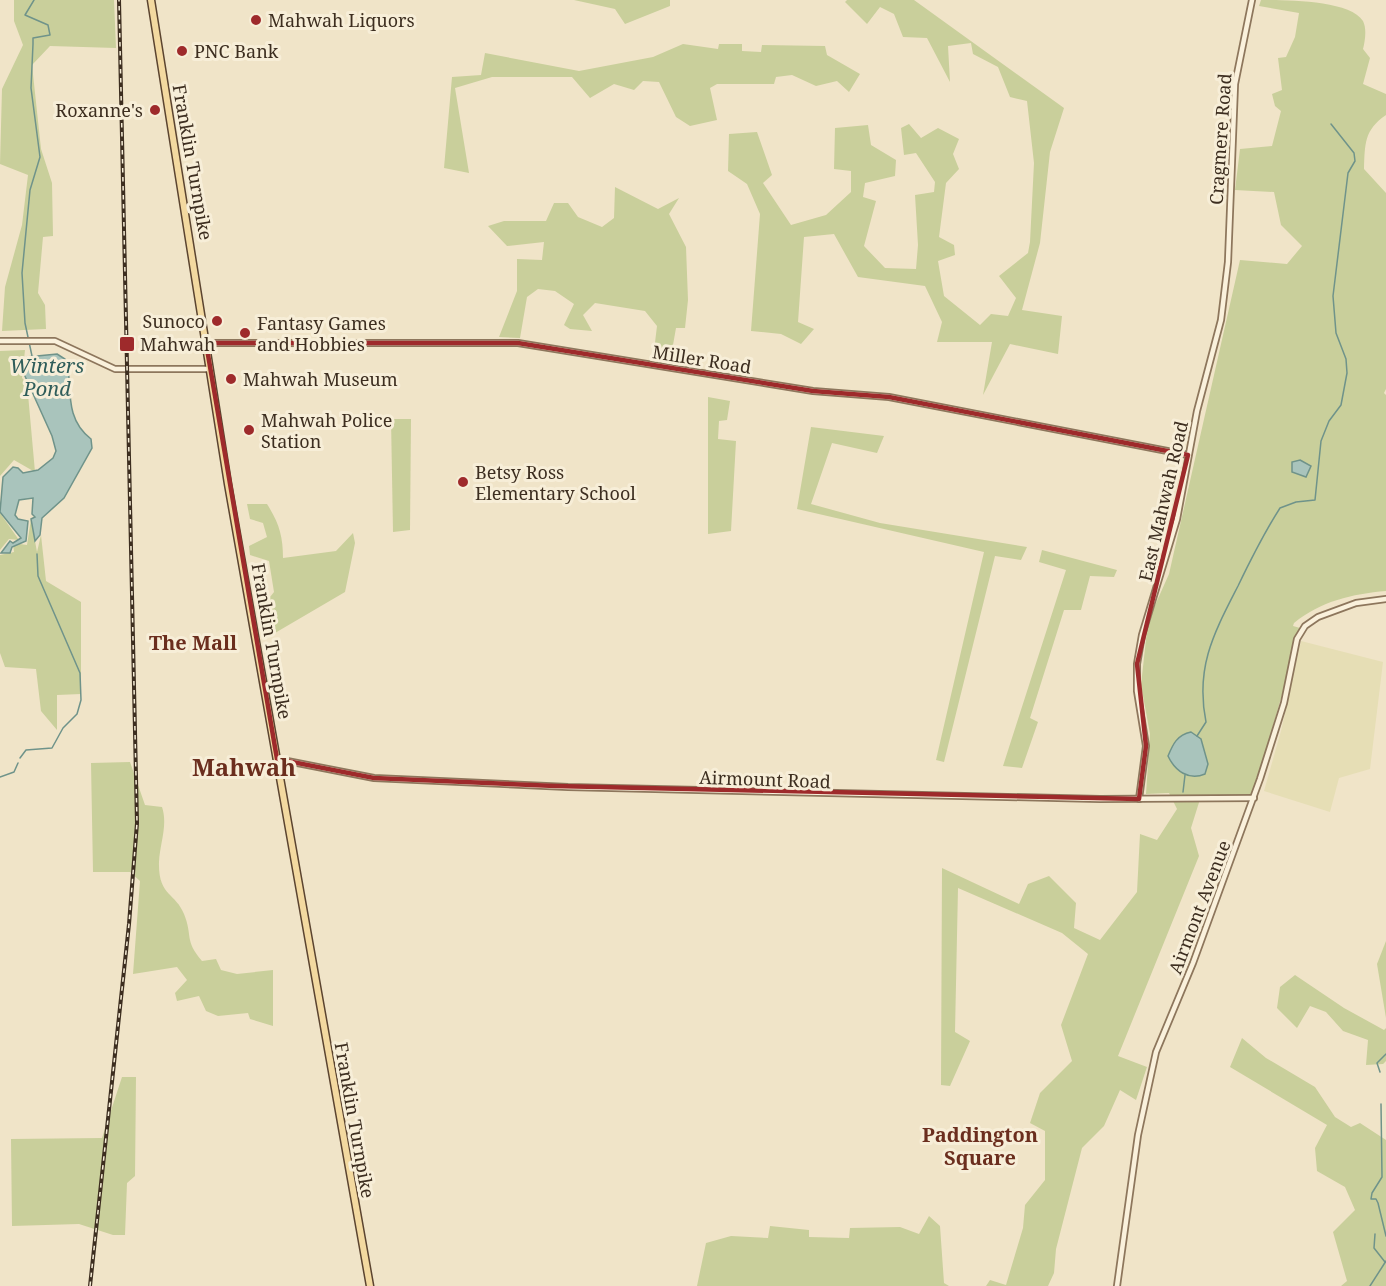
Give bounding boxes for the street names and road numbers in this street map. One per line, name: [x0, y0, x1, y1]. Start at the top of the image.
street label: Cragmere Road: [1203, 72, 1237, 206]
street label: Franklin Turnpike: [167, 82, 219, 242]
street label: Miller Road: [651, 339, 753, 379]
street label: East Mahwah Road: [1133, 418, 1193, 584]
street label: Franklin Turnpike: [246, 561, 298, 721]
street label: Airmount Road: [699, 765, 831, 793]
street label: Airmont Avenue: [1162, 837, 1236, 977]
street label: Franklin Turnpike: [329, 1040, 381, 1200]

